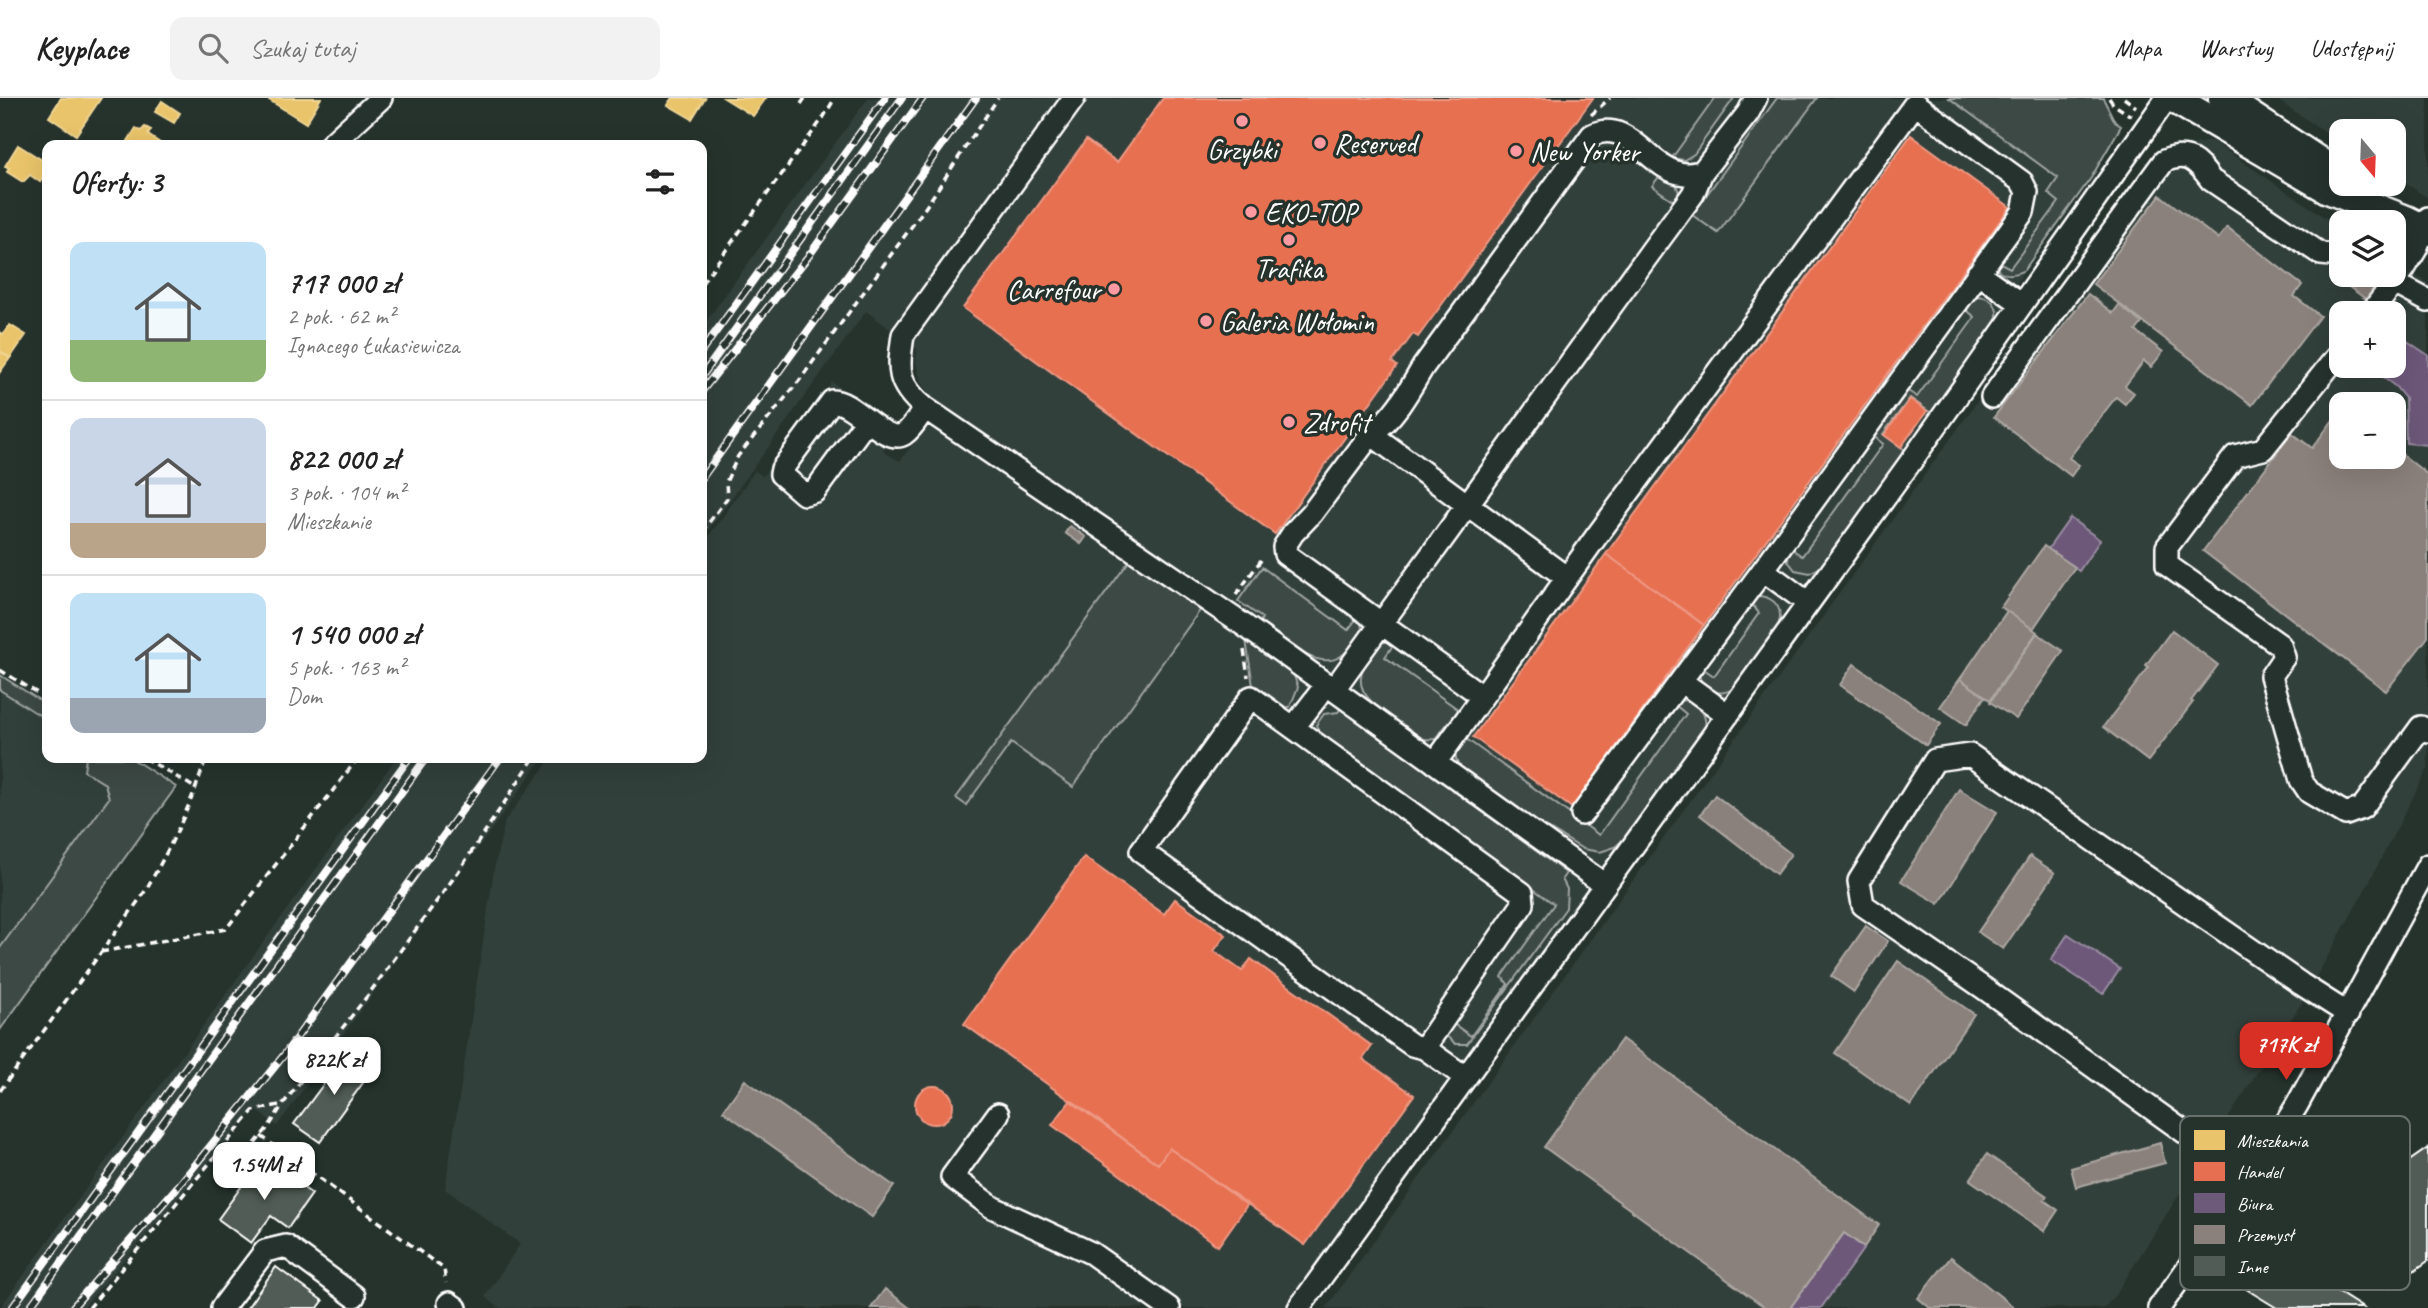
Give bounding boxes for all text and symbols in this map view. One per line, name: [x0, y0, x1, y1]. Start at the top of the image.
search box: [170, 17, 660, 80]
text: Keyplace: [35, 27, 128, 69]
icon: search: [194, 29, 232, 67]
text: Szukaj tutaj: [250, 32, 356, 65]
text: Mapa: [2115, 33, 2161, 63]
text: Warstwy: [2199, 33, 2272, 63]
text: Udostępnij: [2310, 33, 2393, 63]
marker: Grzybki: [1234, 113, 1250, 129]
north arrow: [2329, 119, 2406, 196]
map controls: [2329, 119, 2406, 469]
place label: Reserved: [1334, 126, 1420, 161]
place label: Grzybki: [1207, 132, 1281, 167]
place label: New Yorker: [1530, 134, 1642, 169]
marker: Reserved: [1312, 135, 1328, 151]
marker: New Yorker: [1508, 143, 1524, 159]
text: Oferty: 3: [70, 163, 162, 201]
icon: filters: [641, 163, 679, 201]
place label: EKO-TOP: [1265, 195, 1360, 230]
marker: EKO-TOP: [1243, 204, 1259, 220]
button: layers: [2329, 210, 2406, 287]
marker: Trafika: [1281, 232, 1297, 248]
place label: Trafika: [1255, 251, 1324, 286]
text: 717 000 zł: [287, 264, 398, 302]
icon: home: [126, 270, 210, 354]
place label: Carrefour: [1007, 272, 1103, 307]
marker: Carrefour: [1106, 281, 1122, 297]
button: +: [2329, 301, 2406, 378]
text: 2 pok. · 62 m²: [287, 302, 395, 331]
place label: Galeria Wołomin: [1220, 304, 1374, 339]
marker: Galeria Wołomin: [1198, 313, 1214, 329]
text: Ignacego Łukasiewicza: [287, 331, 459, 360]
button: −: [2329, 392, 2406, 469]
place label: Zdrofit: [1303, 405, 1374, 440]
marker: Zdrofit: [1281, 414, 1297, 430]
text: 822 000 zł: [287, 440, 399, 478]
icon: home: [126, 446, 210, 530]
text: 3 pok. · 104 m²: [287, 478, 405, 507]
text: Mieszkanie: [287, 507, 371, 536]
text: 1 540 000 zł: [287, 615, 419, 653]
icon: home: [126, 621, 210, 705]
text: 5 pok. · 163 m²: [287, 653, 405, 682]
text: Dom: [287, 682, 322, 711]
pin: 717K zł: [2221, 1023, 2351, 1082]
text: 717K zł: [2256, 1030, 2316, 1059]
pin: 822K zł: [269, 1038, 399, 1097]
text: 822K zł: [304, 1045, 364, 1074]
legend: [2180, 1116, 2410, 1290]
text: Mieszkania: [2237, 1129, 2309, 1153]
pin: 1.54M zł: [192, 1142, 336, 1202]
text: 1.54M zł: [229, 1150, 299, 1179]
text: Handel: [2237, 1160, 2285, 1184]
text: Biura: [2237, 1192, 2274, 1216]
text: Przemysł: [2237, 1223, 2296, 1247]
text: Inne: [2237, 1255, 2270, 1279]

